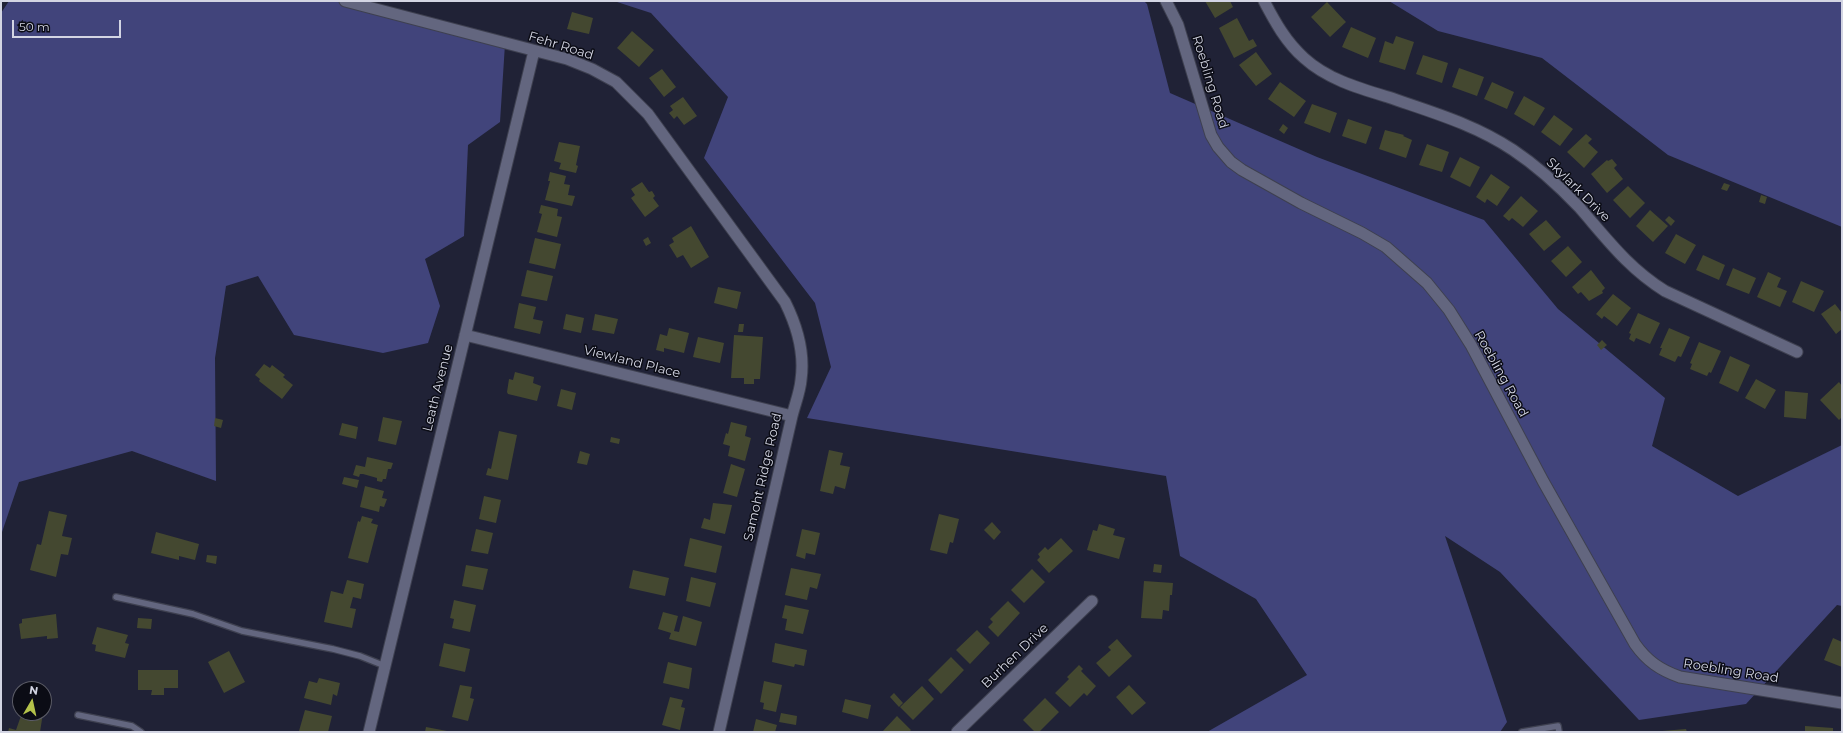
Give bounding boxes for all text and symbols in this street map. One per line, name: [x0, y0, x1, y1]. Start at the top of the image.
scale bar: [14, 12, 123, 38]
text: 50 m: [19, 19, 50, 34]
street label: Fehr Road: [527, 29, 595, 63]
street label: Roebling Road: [1188, 34, 1232, 130]
street label: Skylark Drive: [1543, 155, 1613, 225]
street label: Roebling Road: [1471, 328, 1531, 420]
street label: Viewland Place: [582, 342, 682, 382]
street label: Leath Avenue: [420, 343, 456, 433]
street label: Samoht Ridge Road: [741, 411, 785, 543]
street label: Burhen Drive: [978, 620, 1052, 692]
street label: Roebling Road: [1682, 656, 1780, 686]
north arrow: [12, 681, 52, 721]
text: N: [28, 683, 39, 698]

